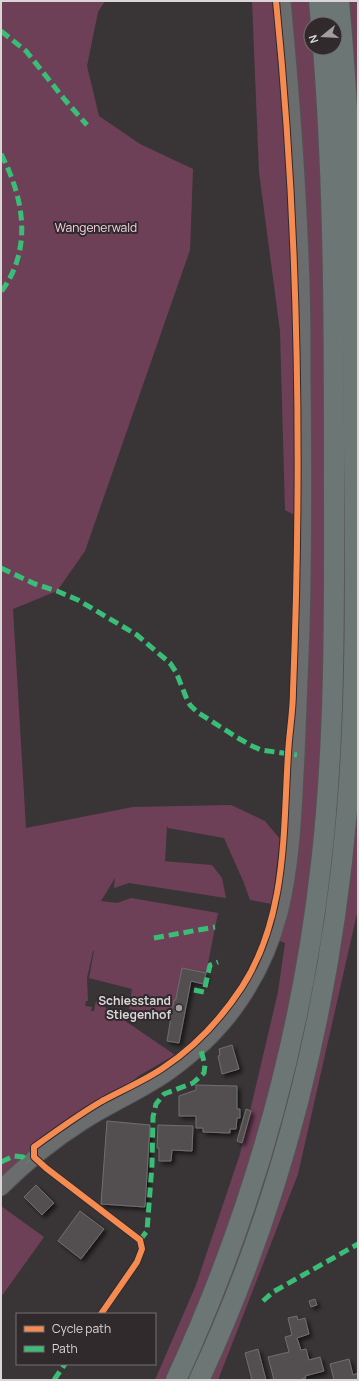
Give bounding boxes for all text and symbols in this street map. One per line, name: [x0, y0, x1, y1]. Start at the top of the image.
north arrow: [303, 16, 343, 56]
text: N: [305, 33, 321, 45]
park label: Wangenerwald: [55, 219, 137, 236]
place label: Schiesstand Stiegenhof: [98, 992, 171, 1023]
marker: Schiesstand Stiegenhof: [174, 1003, 184, 1013]
legend: [16, 1313, 156, 1365]
text: Cycle path: [52, 1320, 111, 1337]
text: Path: [52, 1340, 78, 1357]

